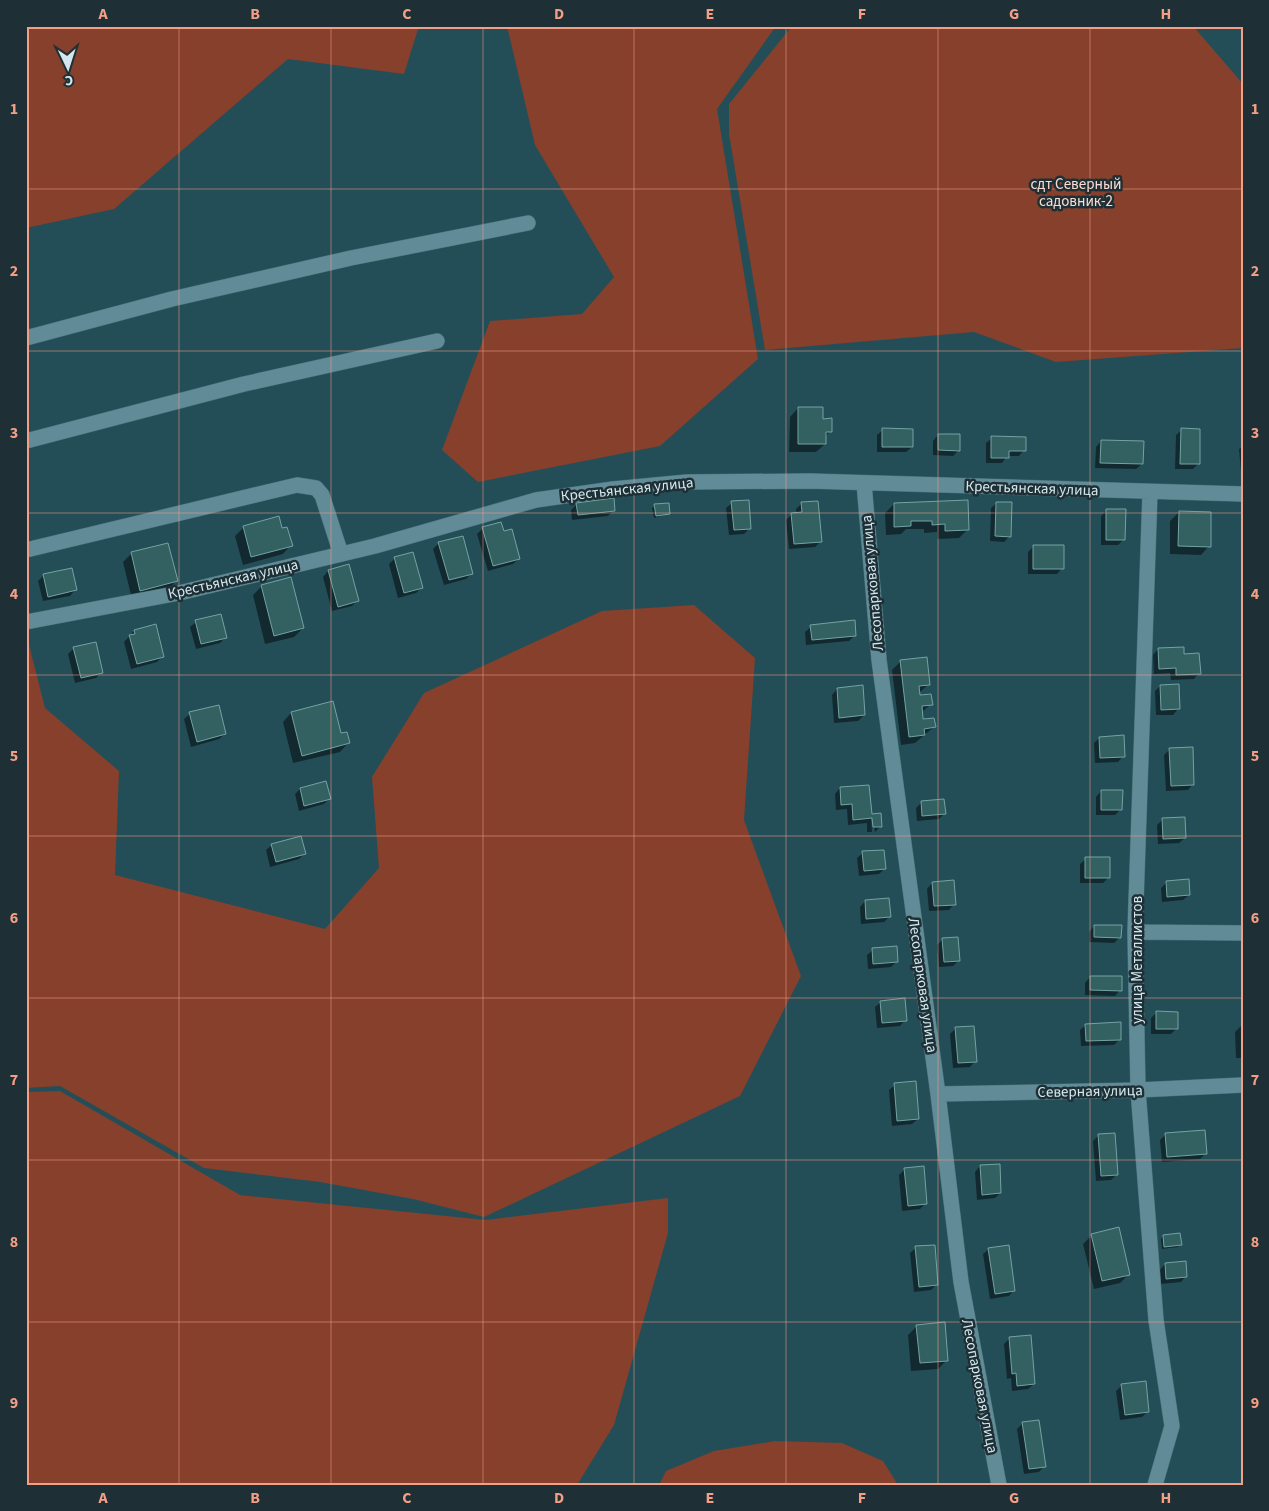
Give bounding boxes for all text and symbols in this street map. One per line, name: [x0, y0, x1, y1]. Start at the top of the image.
text: A: [97, 3, 108, 25]
text: B: [250, 3, 260, 25]
text: C: [402, 3, 412, 25]
text: D: [554, 3, 564, 25]
text: E: [706, 3, 714, 25]
text: F: [858, 3, 866, 25]
text: G: [1009, 3, 1019, 25]
text: H: [1161, 3, 1171, 25]
north arrow: [42, 42, 92, 92]
text: С: [64, 70, 74, 90]
text: 1: [10, 98, 18, 120]
text: 1: [1251, 98, 1259, 120]
park label: сдт Северный садовник-2: [1031, 174, 1121, 212]
text: 2: [10, 260, 18, 282]
text: 2: [1251, 260, 1259, 282]
text: 3: [10, 422, 18, 444]
text: 3: [1251, 422, 1259, 444]
street label: Крестьянская улица: [560, 472, 694, 507]
street label: Крестьянская улица: [965, 476, 1099, 501]
street label: Лесопарковая улица: [856, 514, 889, 652]
street label: Крестьянская улица: [166, 554, 300, 605]
text: 4: [10, 583, 19, 605]
text: 4: [1251, 583, 1260, 605]
text: 5: [10, 745, 18, 767]
text: 5: [1251, 745, 1259, 767]
street label: улица Металлистов: [1127, 896, 1148, 1024]
text: 6: [10, 907, 18, 929]
text: 6: [1251, 907, 1259, 929]
street label: Лесопарковая улица: [903, 916, 942, 1054]
text: 7: [10, 1069, 18, 1091]
text: 7: [1251, 1069, 1259, 1091]
street label: Северная улица: [1037, 1080, 1143, 1103]
text: 8: [10, 1231, 18, 1253]
text: 8: [1251, 1231, 1259, 1253]
street label: Лесопарковая улица: [956, 1317, 1003, 1455]
text: 9: [10, 1392, 18, 1414]
text: 9: [1251, 1392, 1259, 1414]
text: A: [97, 1487, 108, 1509]
text: B: [250, 1487, 260, 1509]
text: C: [402, 1487, 412, 1509]
text: D: [554, 1487, 564, 1509]
text: E: [706, 1487, 714, 1509]
text: F: [858, 1487, 866, 1509]
text: G: [1009, 1487, 1019, 1509]
text: H: [1161, 1487, 1171, 1509]

